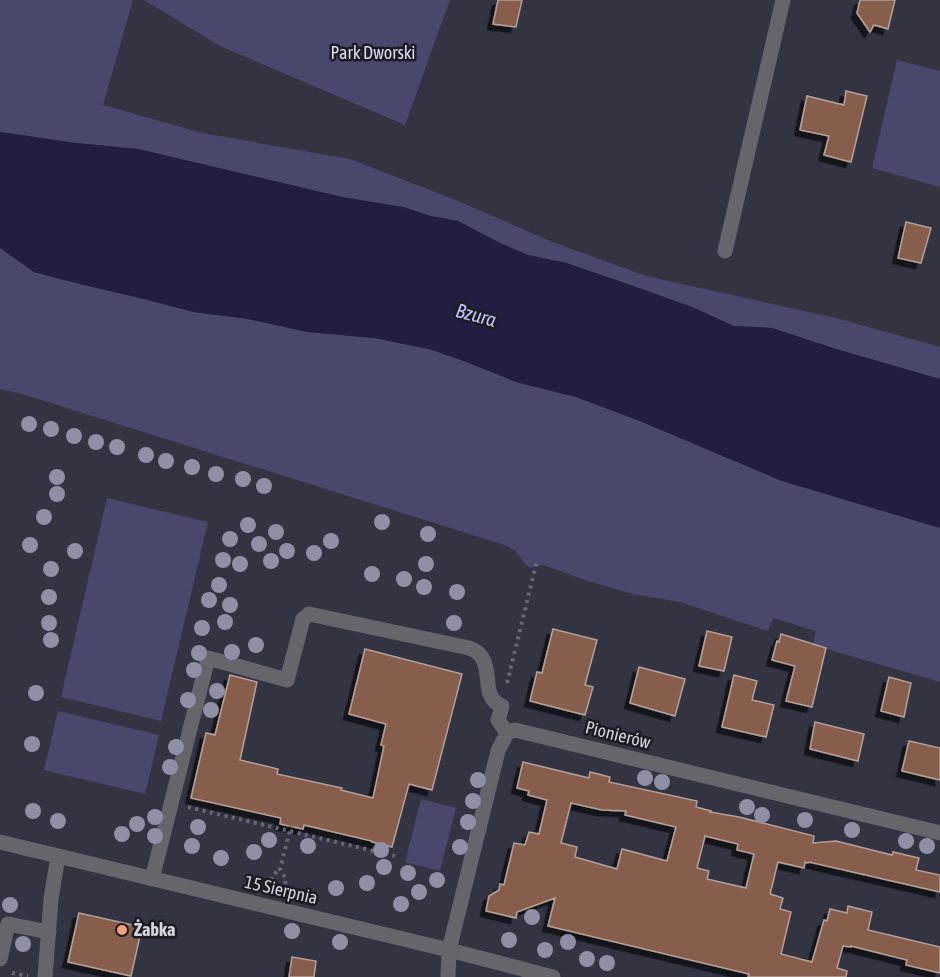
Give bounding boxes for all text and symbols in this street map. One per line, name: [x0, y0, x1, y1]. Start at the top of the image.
park label: Park Dworski: [331, 42, 415, 63]
water label: Bzura: [453, 298, 499, 331]
street label: Pionierów: [583, 716, 653, 753]
street label: 15 Sierpnia: [243, 871, 320, 908]
place label: Żabka: [134, 919, 175, 940]
marker: Żabka: [115, 923, 129, 937]

